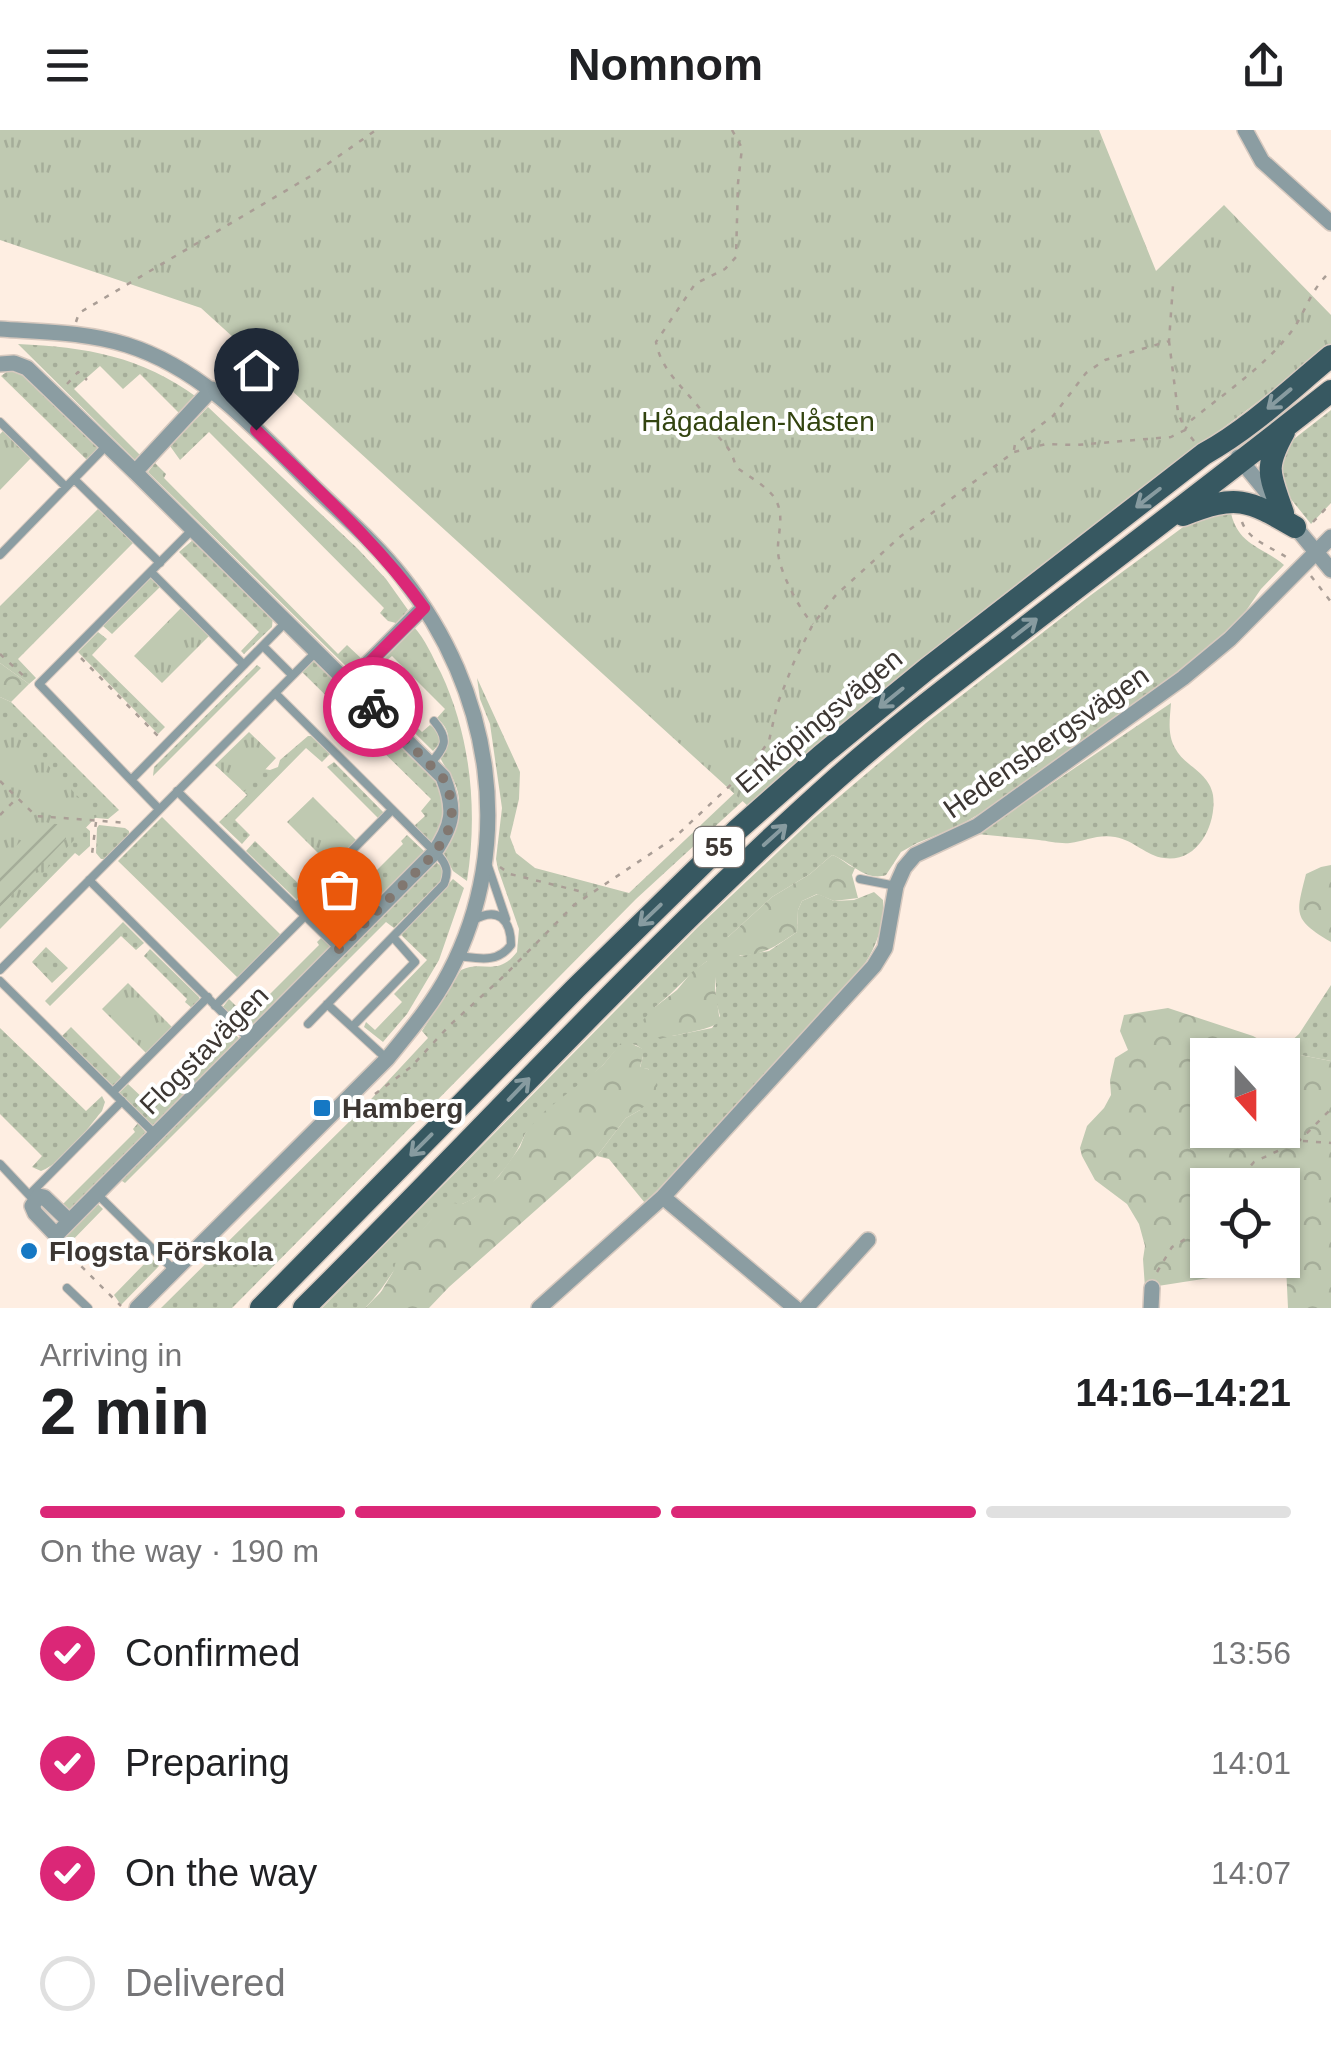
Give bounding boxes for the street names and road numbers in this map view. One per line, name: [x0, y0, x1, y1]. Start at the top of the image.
street label: Enköpingsvägen: [730, 643, 908, 799]
street label: Hedensbergsvägen: [938, 660, 1154, 824]
road number: 55: [694, 827, 744, 867]
street label: Flogstavägen: [134, 980, 274, 1120]

